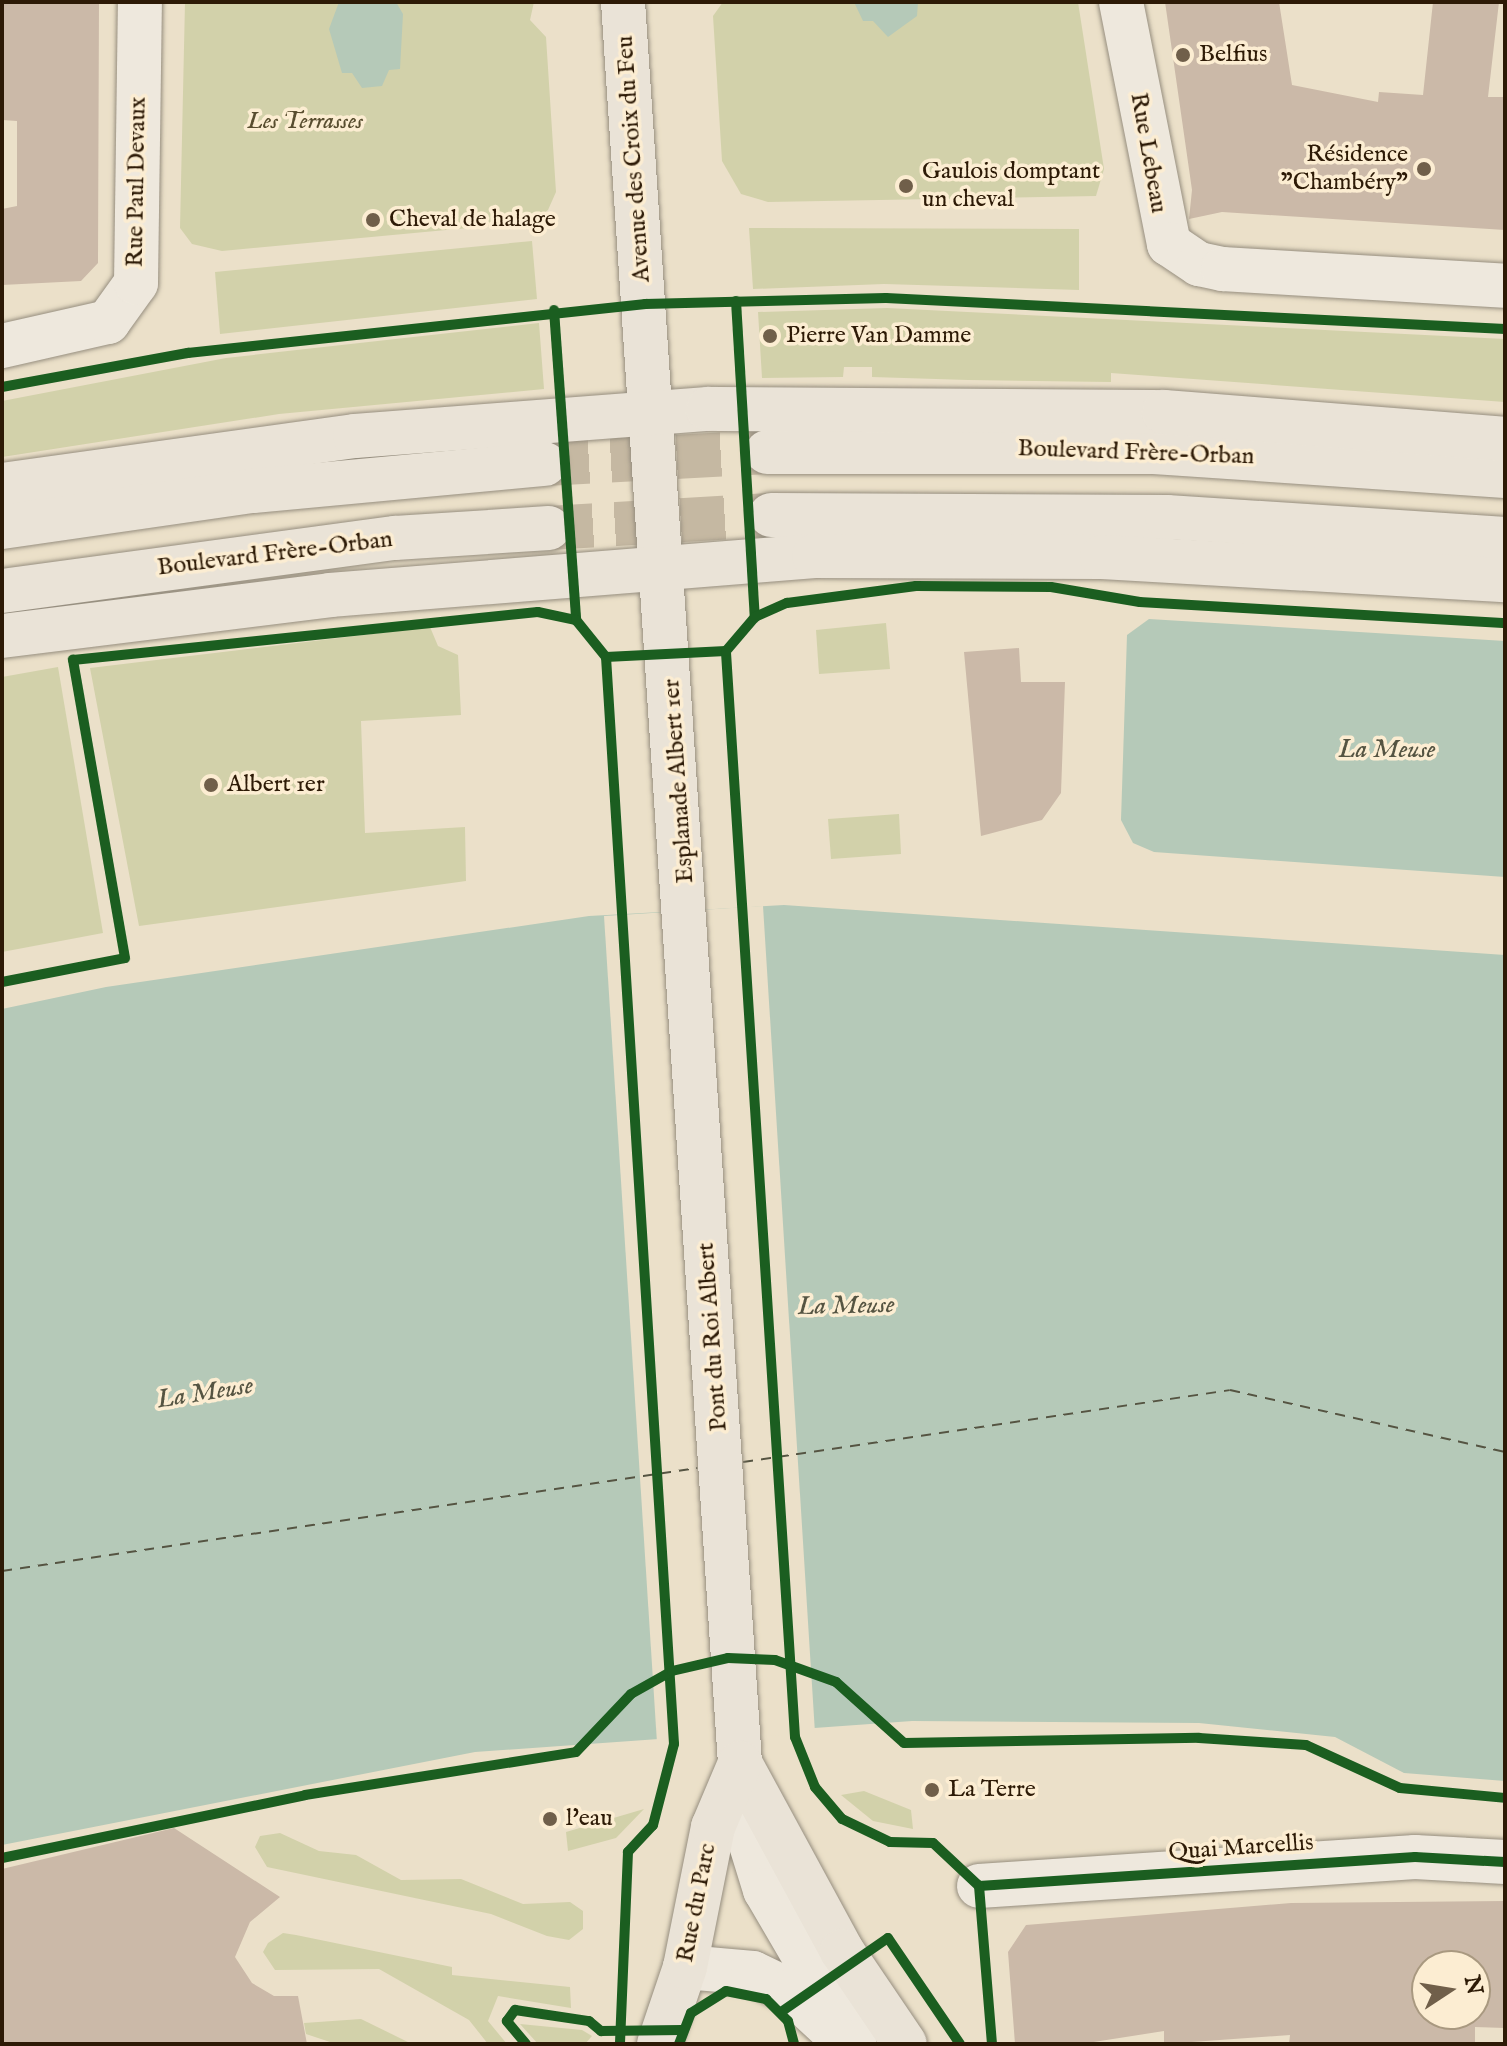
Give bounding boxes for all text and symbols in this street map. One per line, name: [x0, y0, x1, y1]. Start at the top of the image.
street label: Avenue des Croix du Feu: [611, 35, 657, 283]
place label: Belfius: [1199, 41, 1267, 69]
marker: Belfius: [1174, 46, 1192, 64]
street label: Rue Lebeau: [1123, 91, 1173, 215]
street label: Rue Paul Devaux: [121, 96, 153, 268]
park label: Les Terrasses: [247, 108, 363, 136]
place label: Résidence "Chambéry": [1281, 141, 1408, 197]
place label: Gaulois domptant un cheval: [922, 158, 1100, 214]
marker: Résidence "Chambéry": [1415, 160, 1433, 178]
marker: Gaulois domptant un cheval: [897, 177, 915, 195]
place label: Cheval de halage: [389, 206, 556, 234]
marker: Cheval de halage: [364, 211, 382, 229]
place label: Pierre Van Damme: [786, 322, 971, 350]
marker: Pierre Van Damme: [761, 327, 779, 345]
street label: Boulevard Frère-Orban: [1017, 434, 1255, 472]
street label: Boulevard Frère-Orban: [156, 525, 394, 583]
street label: Esplanade Albert 1er: [657, 678, 701, 884]
water label: La Meuse: [1339, 734, 1435, 766]
place label: Albert 1er: [227, 771, 325, 799]
marker: Albert 1er: [202, 776, 220, 794]
street label: Pont du Roi Albert: [692, 1242, 734, 1432]
water label: La Meuse: [797, 1290, 895, 1322]
water label: La Meuse: [155, 1370, 255, 1416]
place label: La Terre: [948, 1776, 1036, 1804]
marker: La Terre: [923, 1781, 941, 1799]
place label: l'eau: [566, 1805, 613, 1833]
marker: l'eau: [541, 1810, 559, 1828]
street label: Quai Marcellis: [1168, 1829, 1314, 1867]
street label: Rue du Parc: [671, 1841, 723, 1965]
north arrow: [1411, 1950, 1491, 2030]
text: N: [1457, 1973, 1488, 1998]

